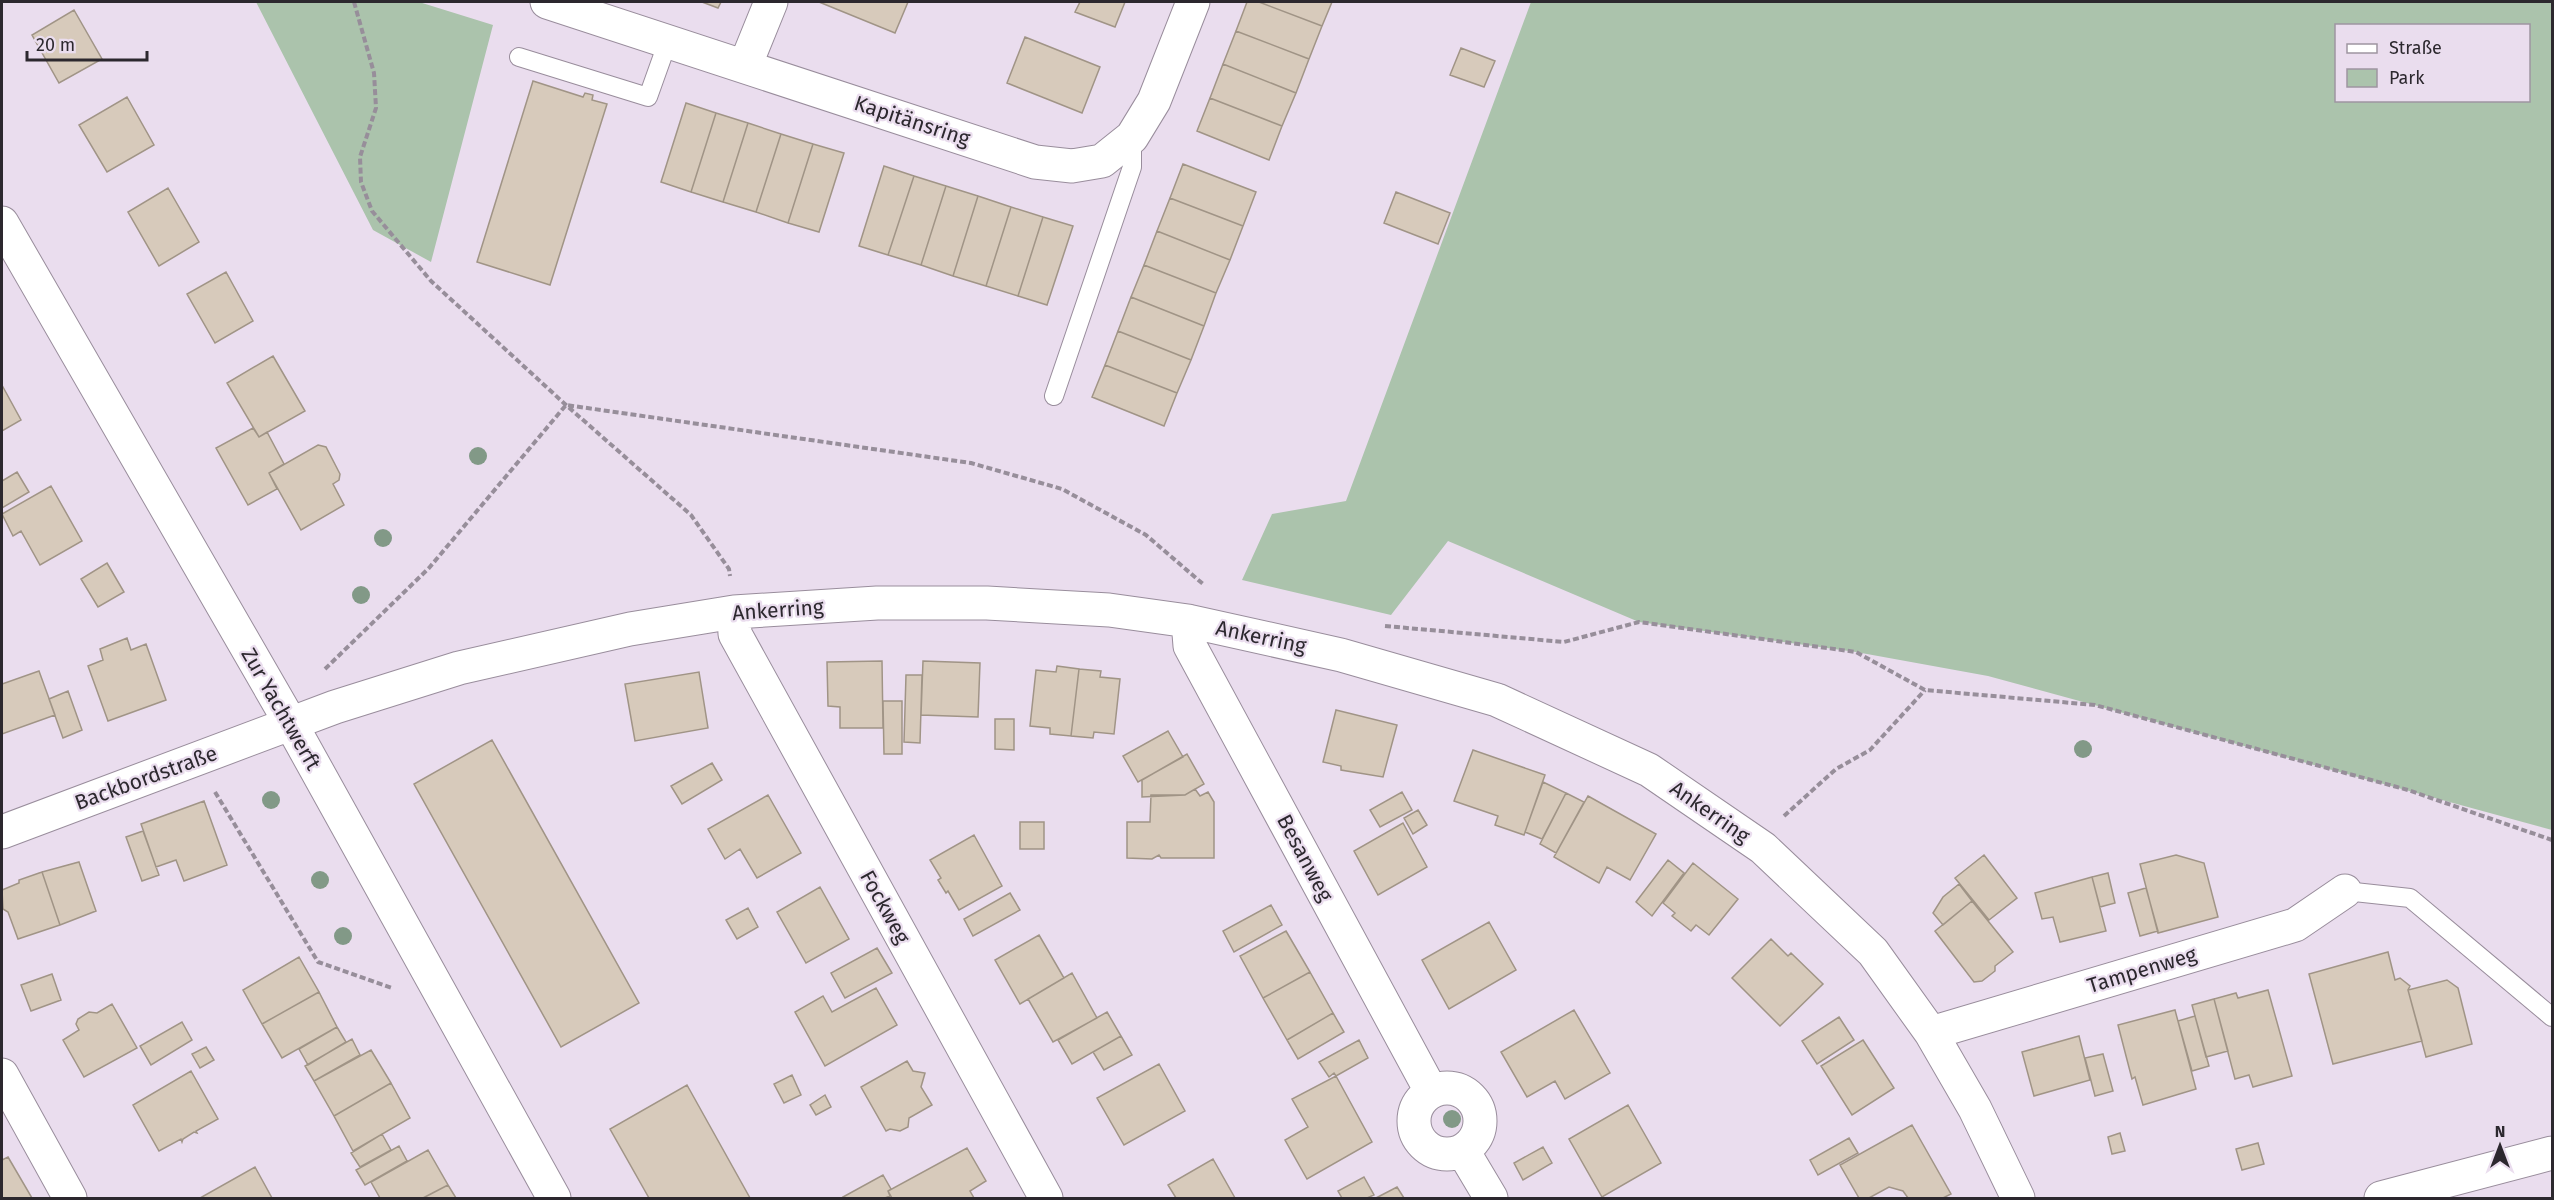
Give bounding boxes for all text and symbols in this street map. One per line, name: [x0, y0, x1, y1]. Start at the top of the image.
scale bar: [27, 24, 147, 62]
legend: [2335, 24, 2530, 102]
text: 20 m: [36, 34, 75, 56]
text: Straße: [2389, 37, 2442, 59]
text: Park: [2389, 67, 2425, 89]
street label: Kapitänsring: [851, 90, 973, 152]
street label: Ankerring: [731, 594, 825, 626]
street label: Ankerring: [1213, 615, 1309, 659]
street label: Zur Yachtwerft: [236, 643, 327, 775]
street label: Backbordstraße: [71, 740, 221, 816]
street label: Ankerring: [1665, 775, 1755, 849]
street label: Besanweg: [1271, 810, 1339, 906]
street label: Fockweg: [854, 866, 916, 948]
street label: Tampenweg: [2084, 941, 2200, 999]
north arrow: [2470, 1116, 2530, 1176]
text: N: [2495, 1122, 2505, 1141]

